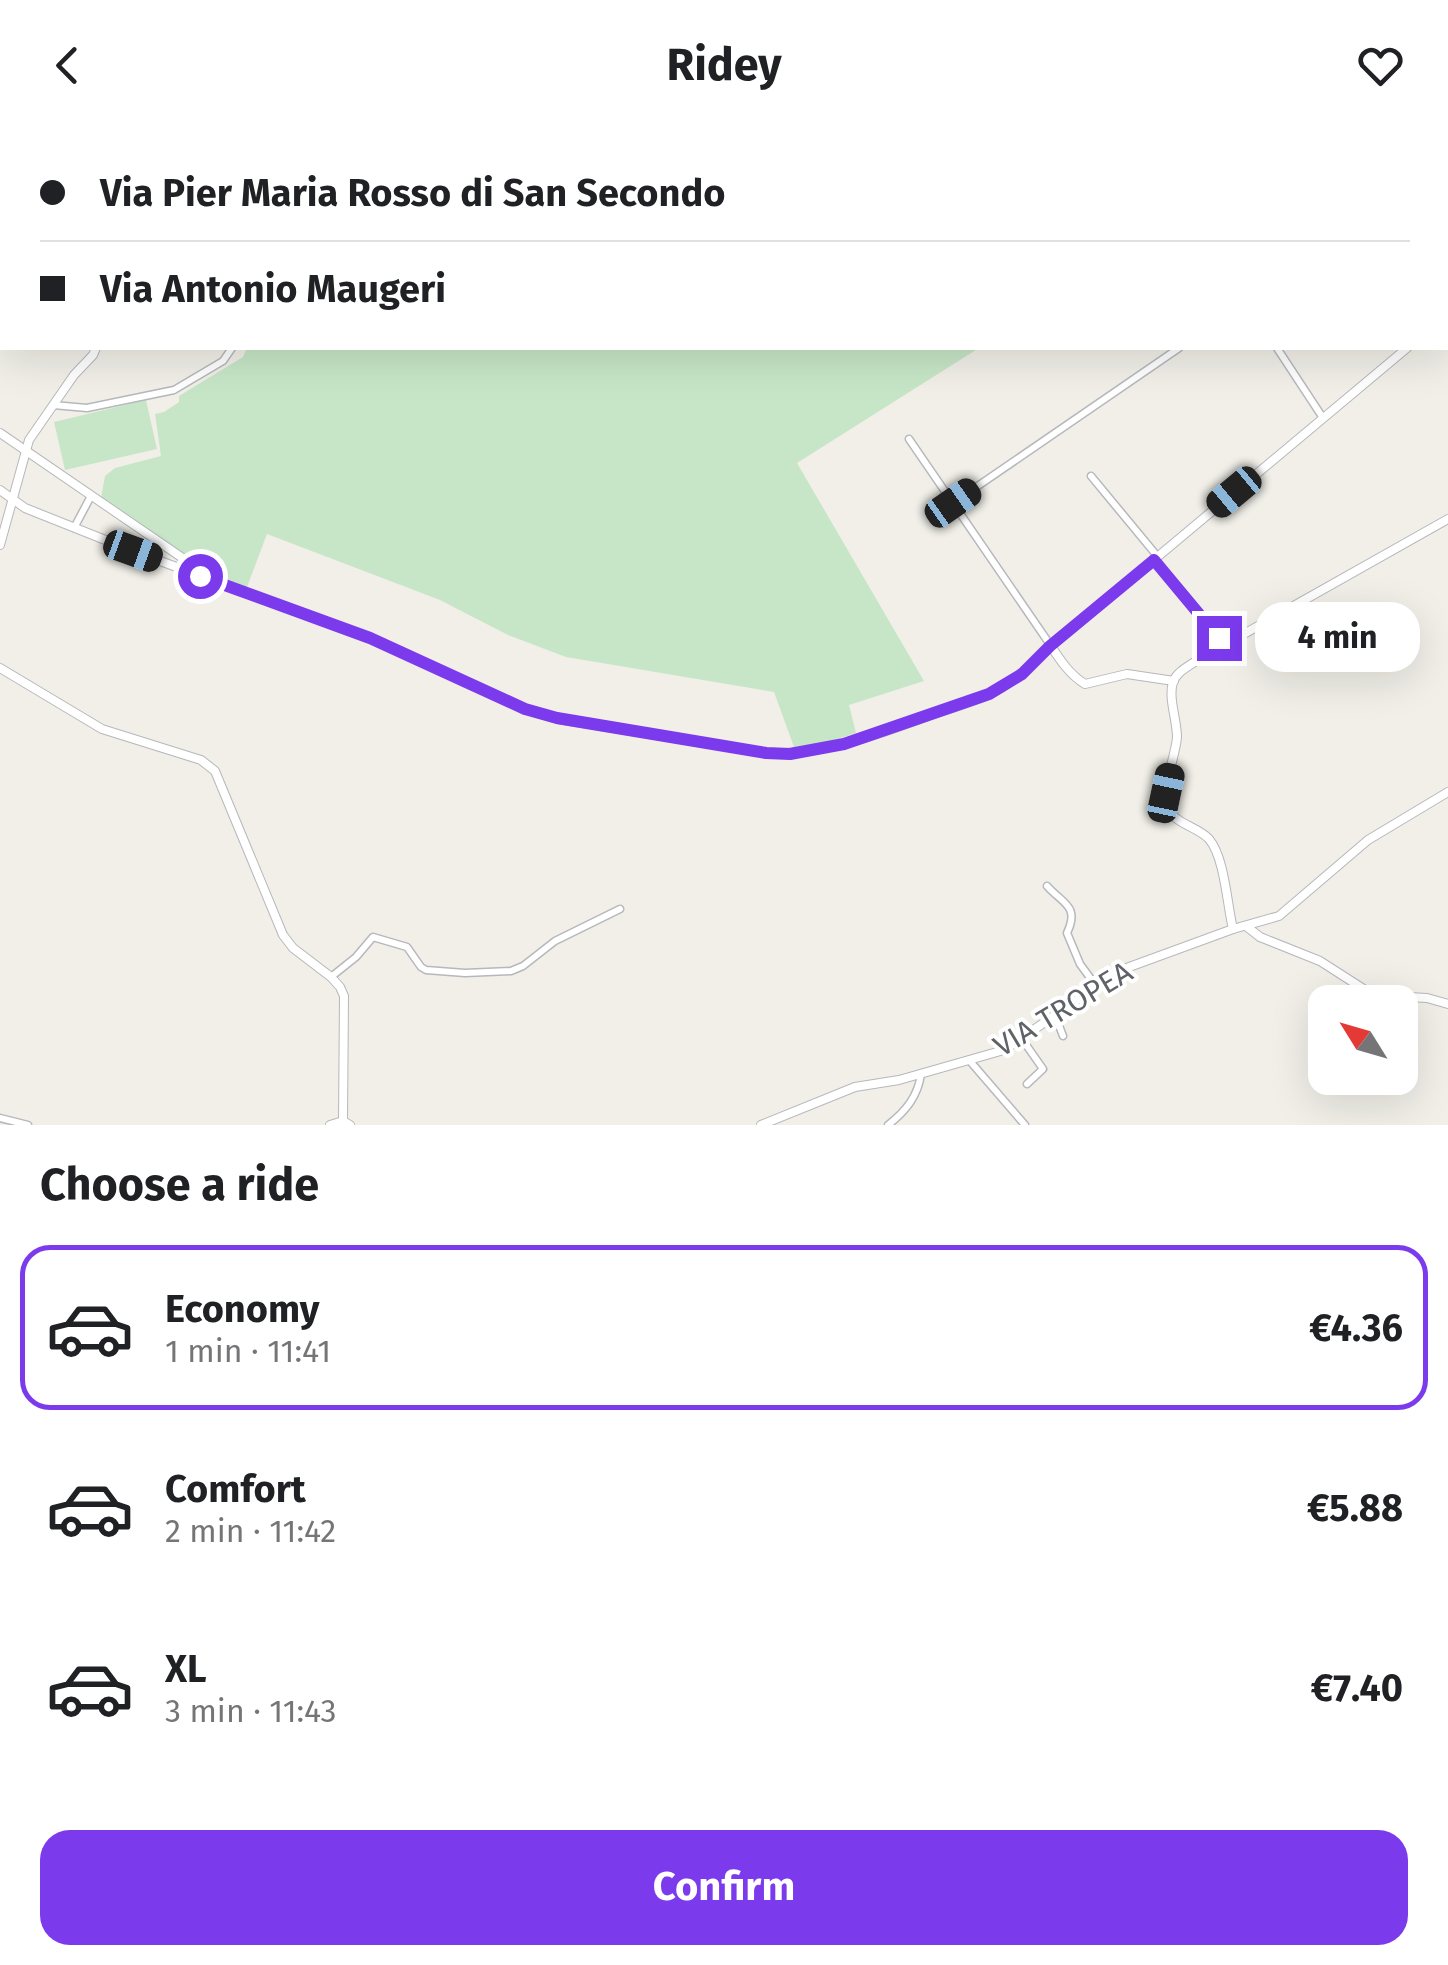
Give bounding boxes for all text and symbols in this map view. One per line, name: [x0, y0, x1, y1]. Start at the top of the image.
icon: back: [40, 38, 95, 93]
text: Ridey: [666, 38, 782, 92]
icon: heart: [1353, 38, 1408, 93]
text: Via Pier Maria Rosso di San Secondo: [100, 170, 725, 216]
text: Via Antonio Maugeri: [100, 266, 446, 312]
car: [1201, 461, 1267, 523]
car: [920, 474, 986, 532]
car: [100, 527, 166, 575]
route start: [178, 554, 223, 599]
callout: 4 min: [1254, 603, 1419, 673]
route end: [1197, 616, 1242, 661]
text: 4 min: [1297, 618, 1378, 656]
car: [1145, 761, 1187, 825]
street label: VIA TROPEA: [987, 953, 1140, 1064]
north arrow: [1308, 985, 1418, 1095]
map controls: [1308, 985, 1418, 1095]
text: Choose a ride: [40, 1158, 319, 1212]
icon: car: [45, 1283, 135, 1373]
text: Economy: [165, 1286, 320, 1332]
text: €4.36: [1309, 1305, 1403, 1351]
text: 1 min · 11:41: [165, 1332, 331, 1370]
icon: car: [45, 1463, 135, 1553]
text: Comfort: [165, 1466, 306, 1512]
text: €5.88: [1307, 1485, 1403, 1531]
text: 2 min · 11:42: [165, 1512, 336, 1550]
icon: car: [45, 1643, 135, 1733]
text: XL: [165, 1646, 207, 1692]
text: €7.40: [1311, 1665, 1403, 1711]
text: 3 min · 11:43: [165, 1692, 337, 1730]
button: Confirm: [40, 1830, 1408, 1945]

